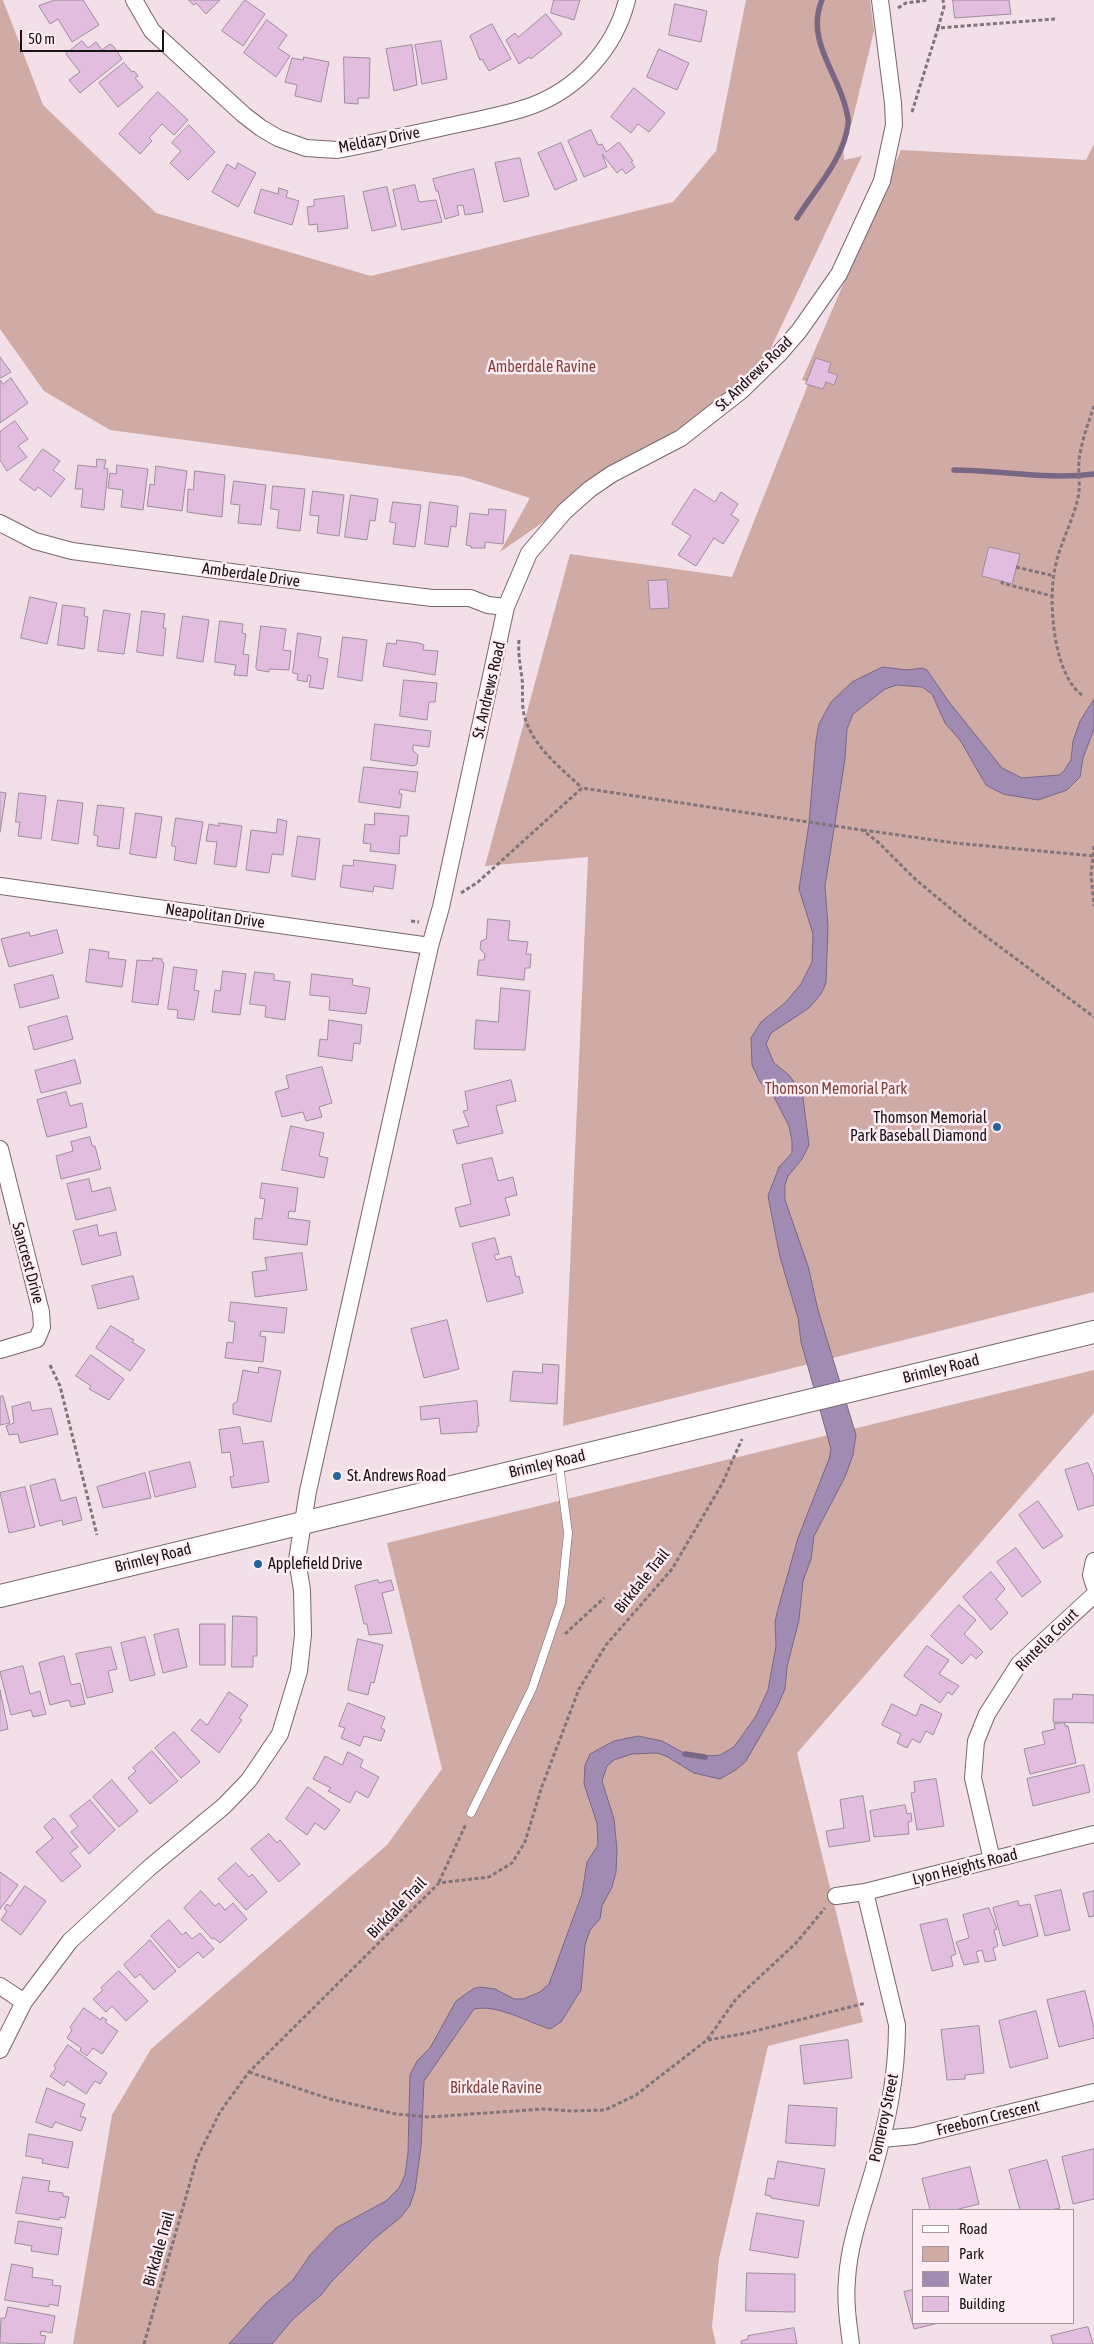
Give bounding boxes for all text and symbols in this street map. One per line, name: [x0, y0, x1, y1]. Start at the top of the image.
scale bar: [22, 20, 166, 52]
text: 50 m: [28, 30, 55, 47]
street label: Meldazy Drive: [337, 123, 421, 157]
street label: St. Andrews Road: [712, 333, 796, 415]
park label: Amberdale Ravine: [488, 357, 596, 377]
street label: Amberdale Drive: [201, 559, 301, 591]
street label: St. Andrews Road: [468, 639, 510, 741]
street label: Neapolitan Drive: [164, 900, 266, 932]
park label: Thomson Memorial Park: [765, 1079, 907, 1099]
place label: Thomson Memorial Park Baseball Diamond: [850, 1108, 987, 1146]
marker: Thomson Memorial Park Baseball Diamond: [991, 1121, 1003, 1133]
street label: Sancrest Drive: [8, 1220, 48, 1306]
street label: Brimley Road: [901, 1350, 981, 1388]
street label: Brimley Road: [507, 1446, 587, 1482]
place label: St. Andrews Road: [347, 1466, 446, 1486]
marker: St. Andrews Road: [331, 1470, 343, 1482]
street label: Brimley Road: [113, 1539, 193, 1577]
street label: Birkdale Trail: [610, 1545, 674, 1617]
place label: Applefield Drive: [268, 1554, 363, 1574]
marker: Applefield Drive: [252, 1558, 264, 1570]
street label: Rintella Court: [1012, 1605, 1082, 1675]
street label: Lyon Heights Road: [911, 1845, 1019, 1889]
street label: Birkdale Trail: [363, 1874, 431, 1942]
street label: Pomeroy Street: [865, 2072, 903, 2164]
park label: Birkdale Ravine: [450, 2078, 542, 2098]
street label: Freeborn Crescent: [935, 2096, 1041, 2140]
street label: Birkdale Trail: [139, 2209, 179, 2289]
legend: [912, 2209, 1074, 2324]
text: Road: [959, 2220, 988, 2237]
text: Park: [959, 2245, 984, 2262]
text: Water: [959, 2270, 992, 2287]
text: Building: [959, 2295, 1005, 2312]

